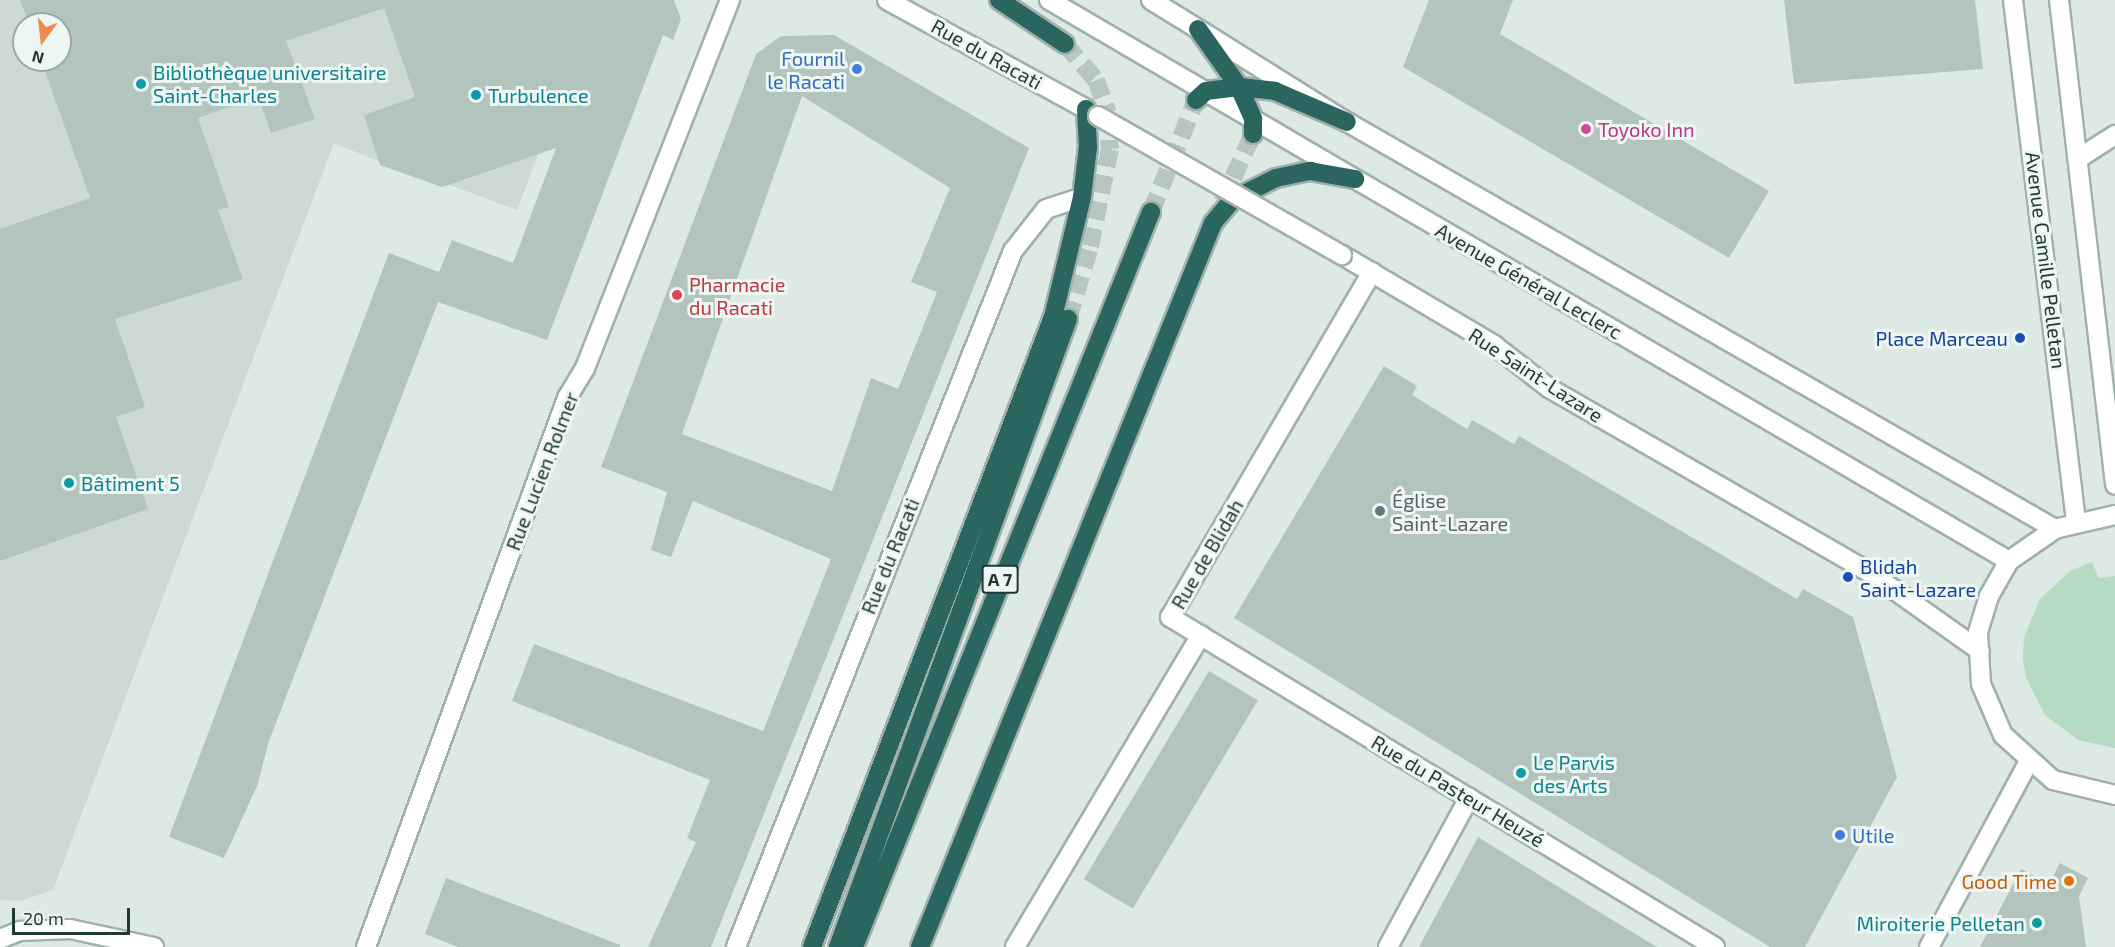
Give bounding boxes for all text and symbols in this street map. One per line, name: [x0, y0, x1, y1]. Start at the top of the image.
north arrow: [12, 12, 72, 72]
street label: Rue du Racati: [927, 14, 1047, 94]
place label: Fournil le Racati: [767, 46, 845, 93]
text: N: [30, 47, 46, 69]
place label: Bibliothèque universitaire Saint-Charles: [153, 60, 386, 107]
marker: Fournil le Racati: [850, 62, 864, 76]
marker: Bibliothèque universitaire Saint-Charles: [134, 77, 148, 91]
place label: Turbulence: [488, 83, 589, 107]
marker: Turbulence: [469, 88, 483, 102]
place label: Toyoko Inn: [1598, 117, 1695, 141]
marker: Toyoko Inn: [1579, 122, 1593, 136]
street label: Avenue Camille Pelletan: [2021, 150, 2071, 370]
street label: Avenue Général Leclerc: [1431, 218, 1627, 344]
place label: Pharmacie du Racati: [689, 272, 785, 319]
marker: Pharmacie du Racati: [670, 288, 684, 302]
street label: Rue Saint-Lazare: [1464, 323, 1608, 427]
place label: Place Marceau: [1875, 326, 2008, 350]
marker: Place Marceau: [2013, 331, 2027, 345]
street label: Rue Lucien Rolmer: [501, 388, 583, 554]
place label: Bâtiment 5: [81, 471, 180, 495]
marker: Bâtiment 5: [62, 476, 76, 490]
place label: Église Saint-Lazare: [1392, 488, 1508, 535]
street label: Rue du Racati: [856, 495, 924, 617]
street label: Rue de Blidah: [1166, 495, 1248, 613]
marker: Église Saint-Lazare: [1373, 504, 1387, 518]
place label: Blidah Saint-Lazare: [1860, 554, 1976, 601]
road number: A 7: [980, 564, 1020, 594]
marker: Blidah Saint-Lazare: [1841, 570, 1855, 584]
street label: Rue du Pasteur Heuzé: [1367, 730, 1549, 852]
place label: Le Parvis des Arts: [1533, 750, 1615, 797]
marker: Le Parvis des Arts: [1514, 766, 1528, 780]
place label: Utile: [1852, 823, 1895, 847]
marker: Utile: [1833, 828, 1847, 842]
place label: Good Time: [1961, 869, 2057, 893]
marker: Good Time: [2062, 874, 2076, 888]
scale bar: [15, 896, 134, 934]
text: 20 m: [23, 907, 64, 929]
place label: Miroiterie Pelletan: [1857, 911, 2025, 935]
marker: Miroiterie Pelletan: [2030, 916, 2044, 930]

